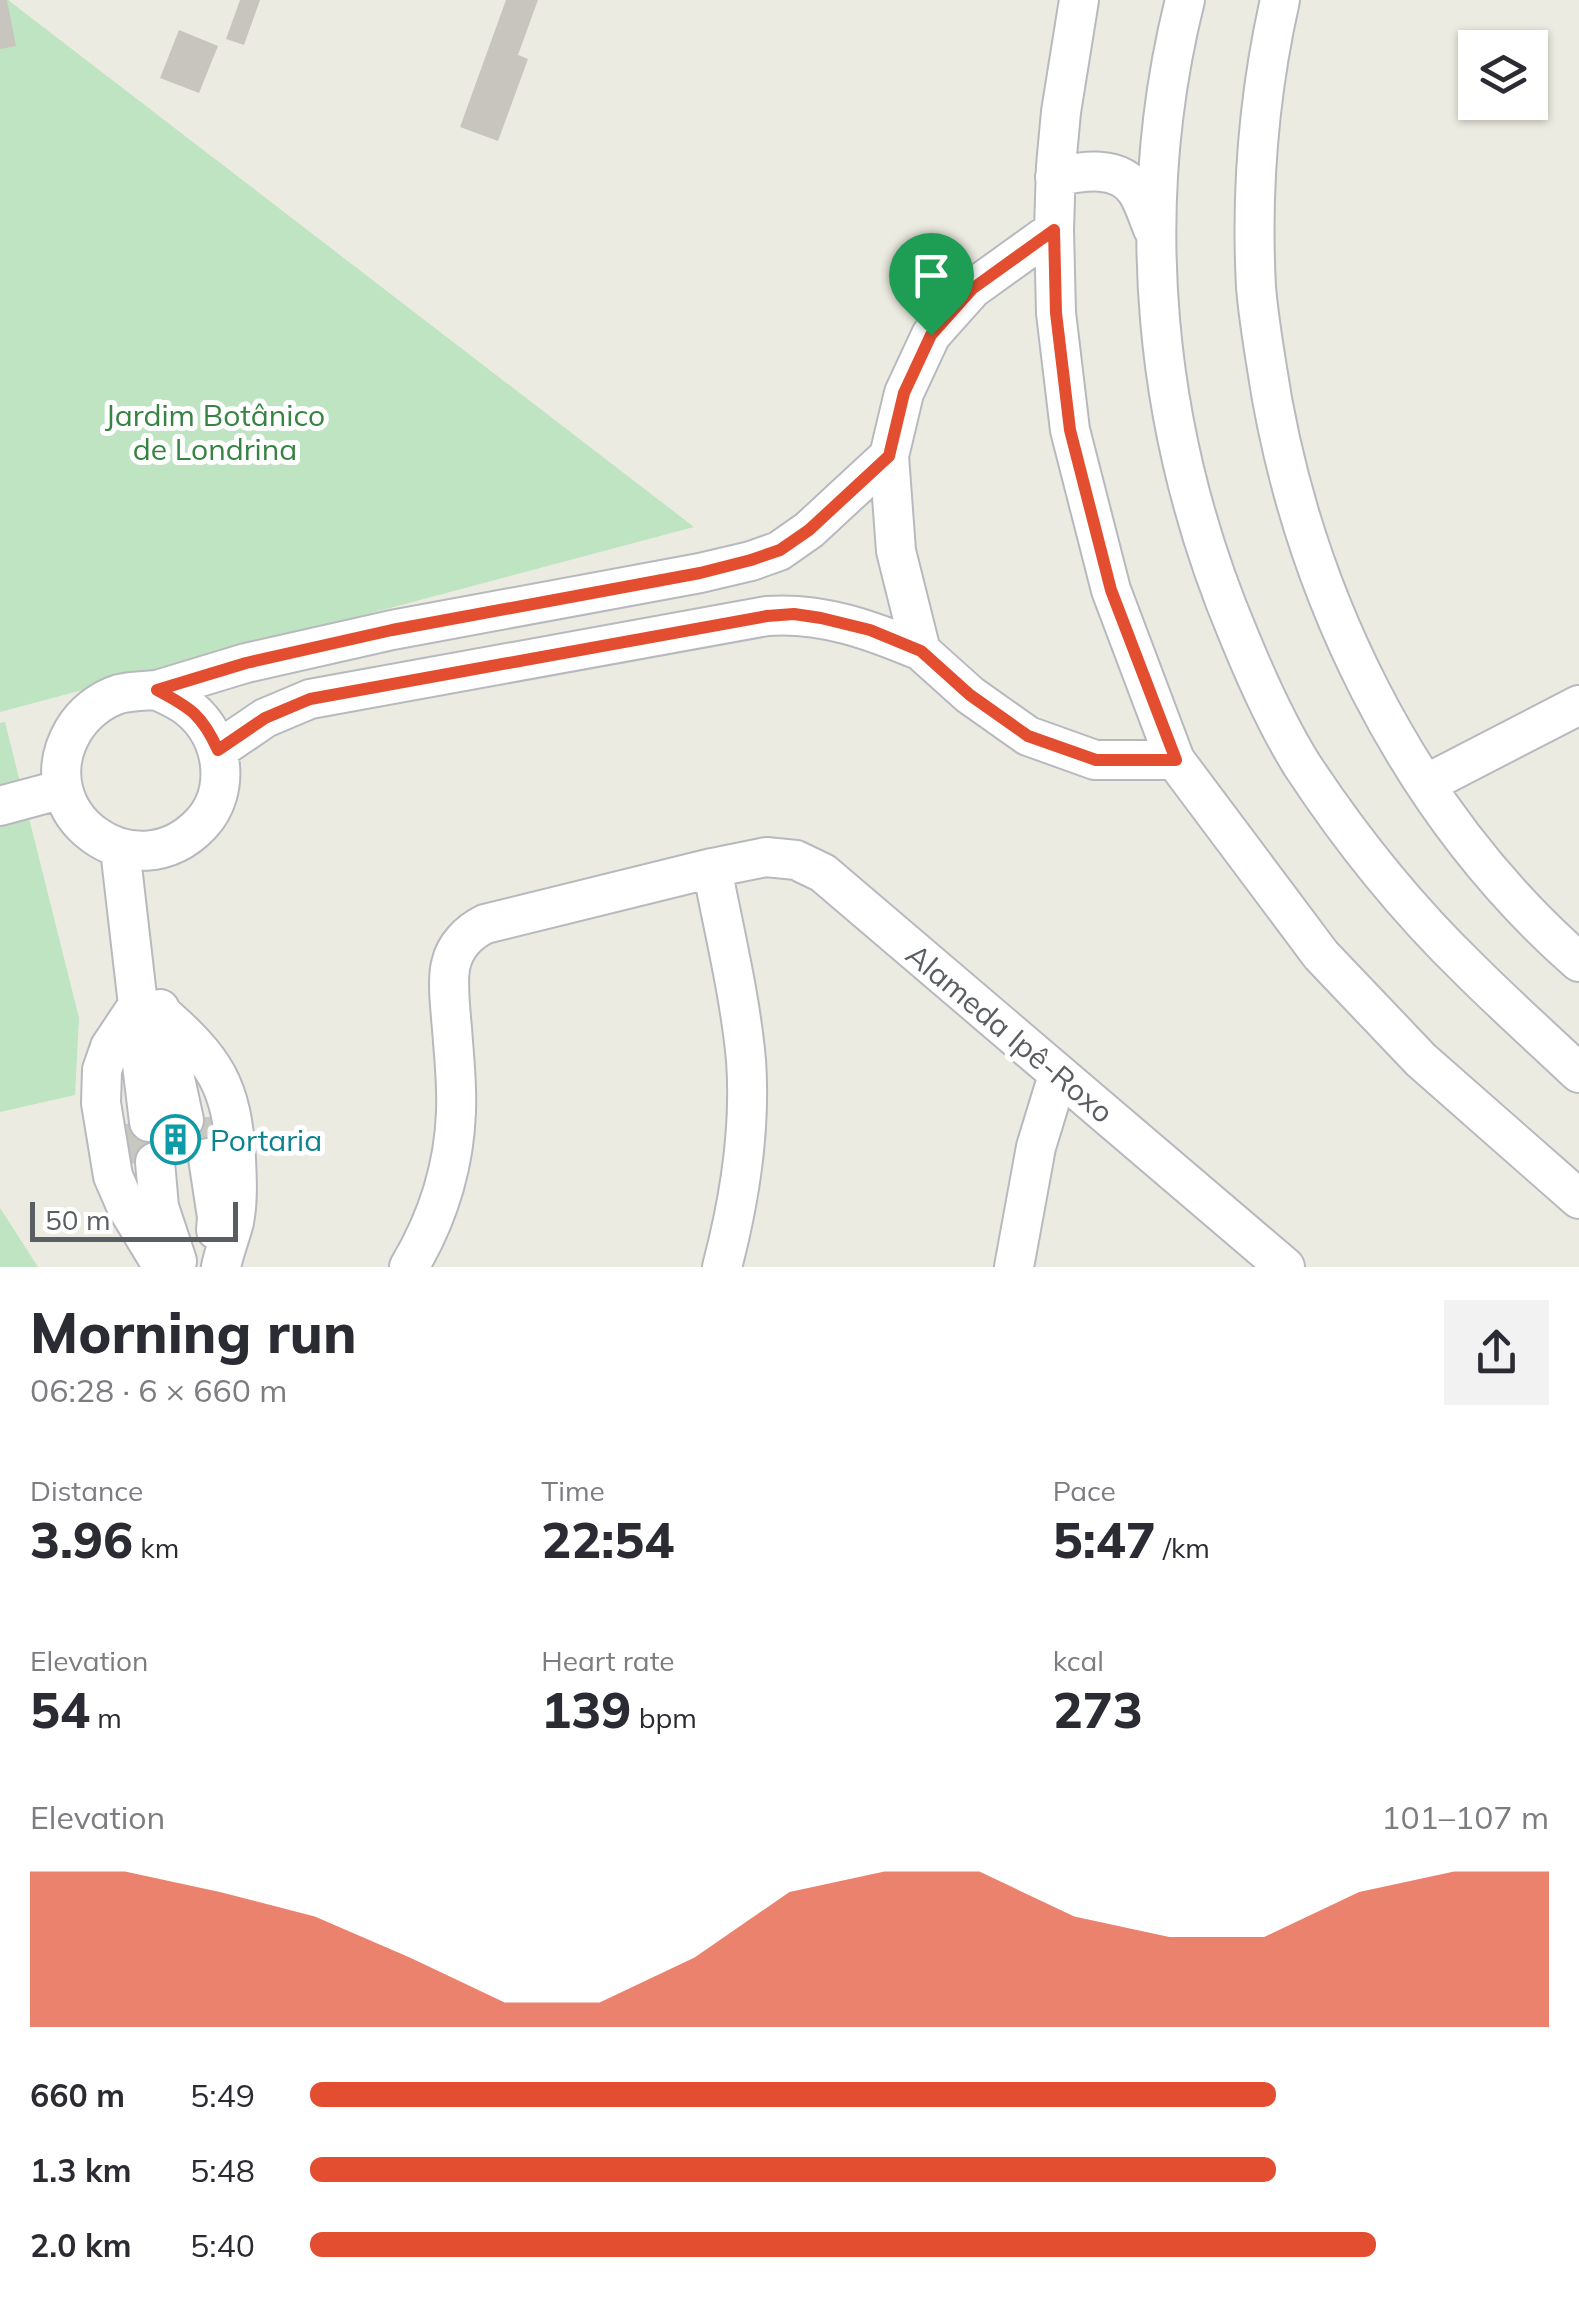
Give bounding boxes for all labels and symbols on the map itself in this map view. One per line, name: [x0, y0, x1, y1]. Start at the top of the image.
pin: [889, 233, 974, 336]
park label: Jardim Botânico de Londrina: [105, 396, 325, 468]
street label: Alameda Ipê-Roxo: [899, 935, 1121, 1131]
building icon: Portaria: [149, 1114, 201, 1166]
place label: Portaria: [210, 1121, 322, 1159]
scale bar: [30, 1197, 238, 1242]

